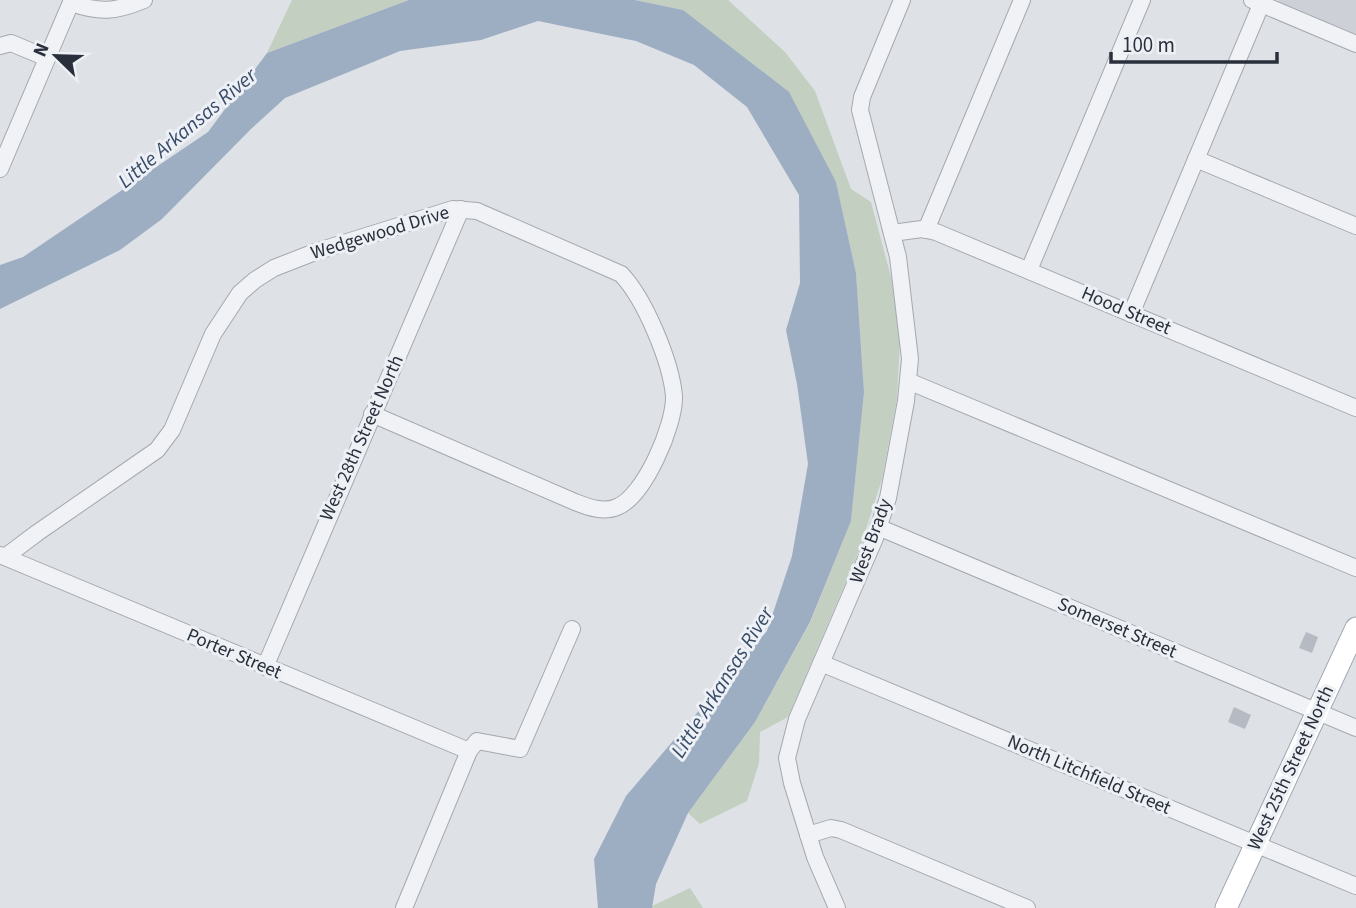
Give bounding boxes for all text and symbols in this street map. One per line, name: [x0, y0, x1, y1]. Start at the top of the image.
north arrow: [21, 21, 91, 91]
scale bar: [1111, 21, 1277, 65]
text: 100 m: [1122, 30, 1175, 60]
text: N: [27, 39, 57, 61]
water label: Little Arkansas River: [111, 60, 264, 195]
street label: Wedgewood Drive: [307, 199, 453, 267]
street label: Hood Street: [1077, 280, 1175, 342]
street label: West 28th Street North: [313, 351, 411, 525]
street label: West Brady: [843, 495, 899, 587]
street label: Somerset Street: [1053, 591, 1181, 665]
water label: Little Arkansas River: [663, 600, 781, 763]
street label: Porter Street: [182, 622, 286, 686]
street label: West 25th Street North: [1241, 681, 1341, 855]
street label: North Litchfield Street: [1003, 728, 1175, 822]

